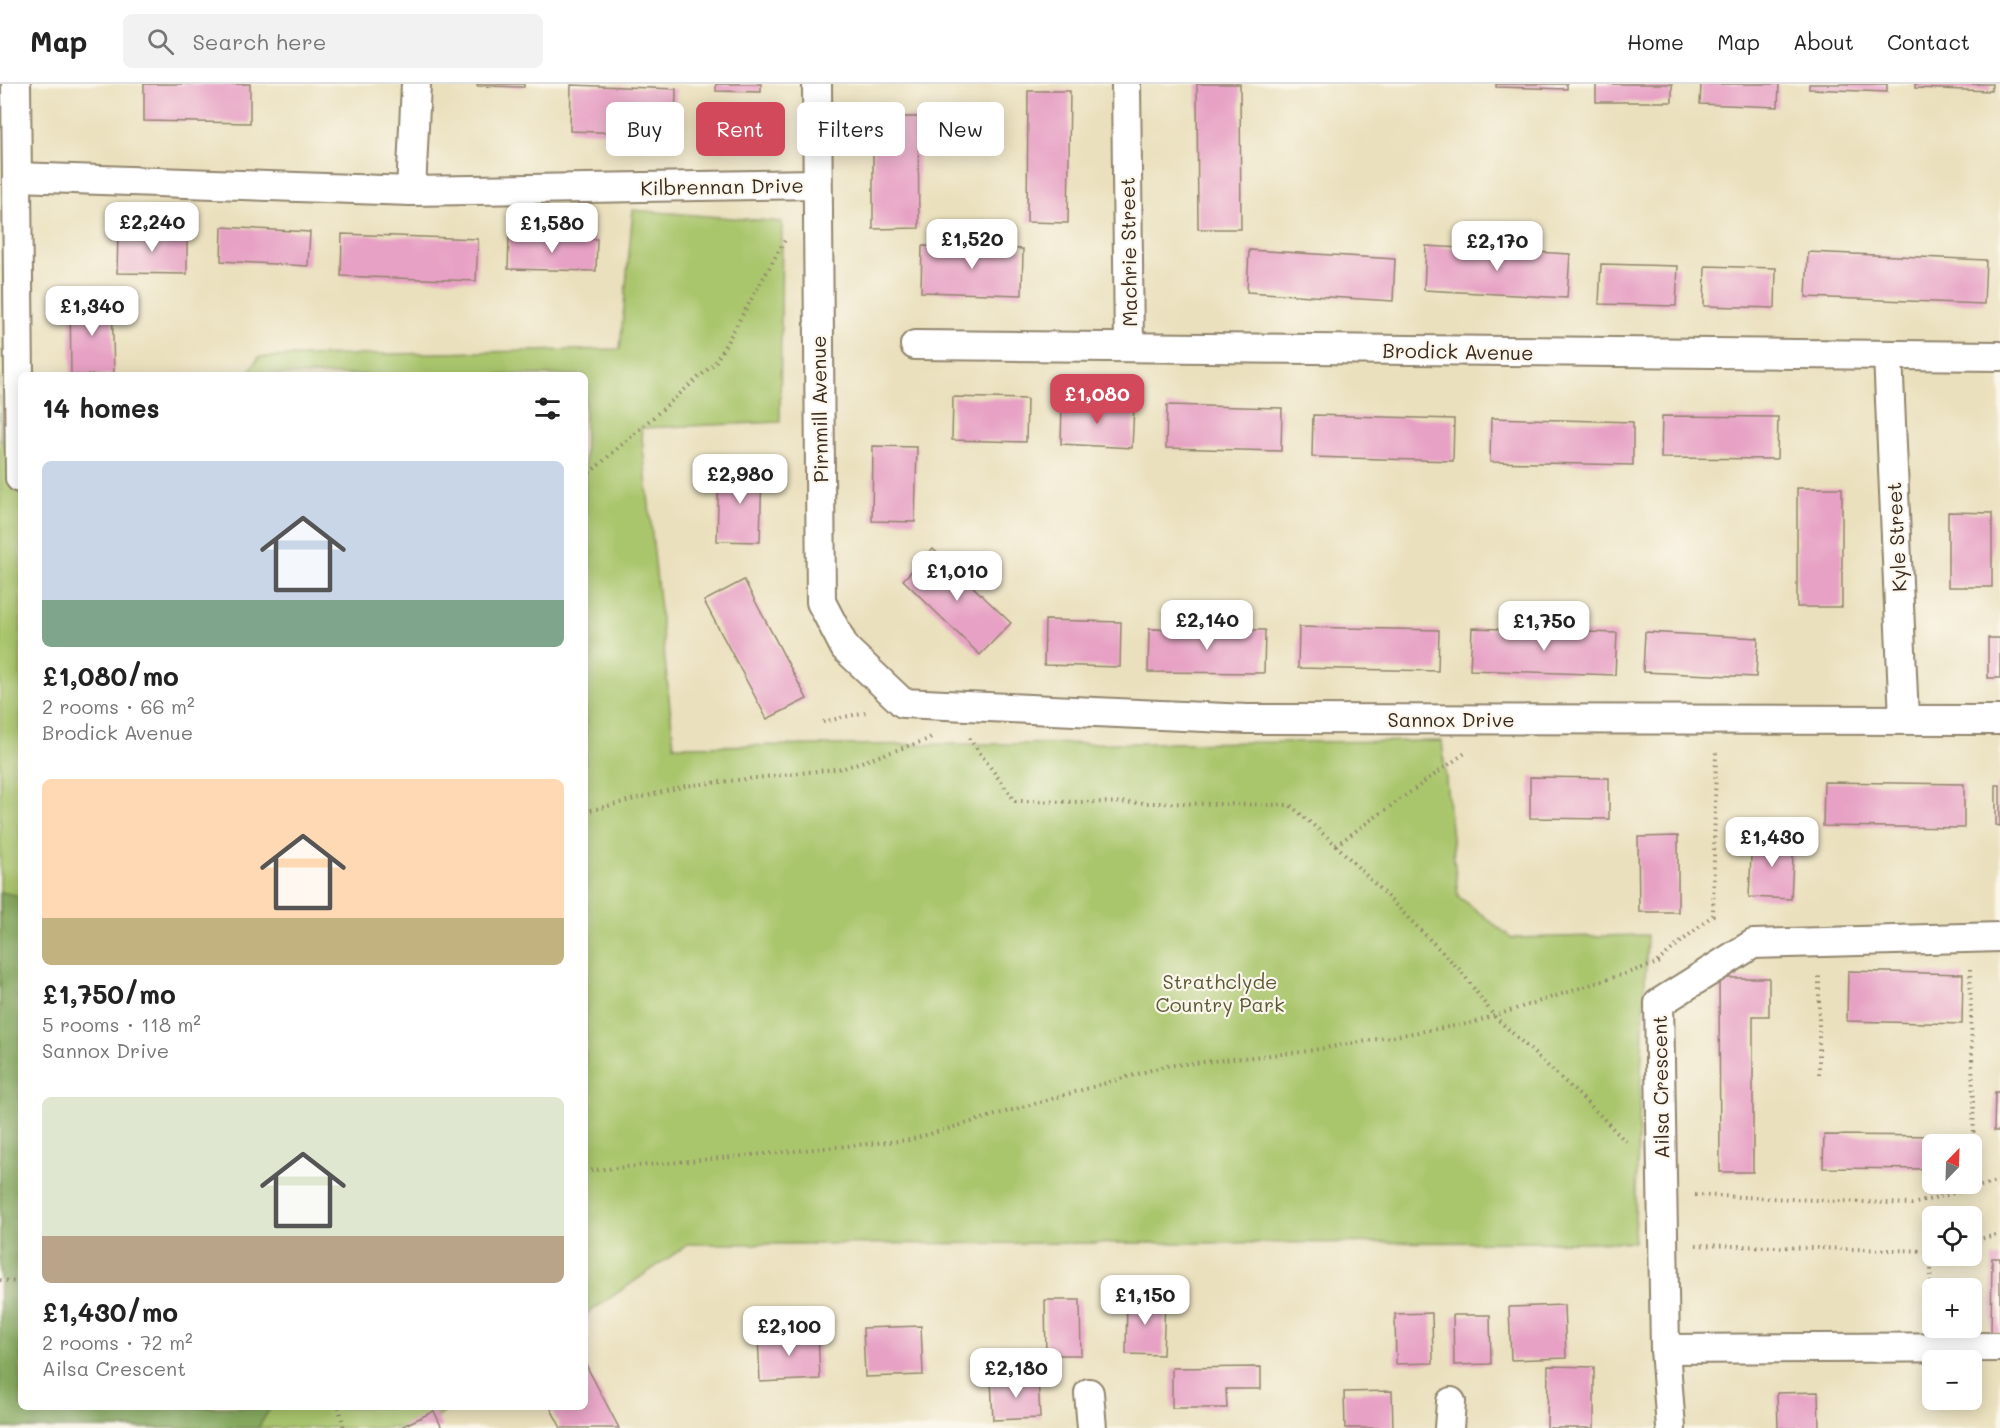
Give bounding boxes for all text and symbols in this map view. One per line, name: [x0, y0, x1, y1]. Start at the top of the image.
search box: [123, 14, 543, 68]
text: Map: [30, 23, 87, 59]
icon: search: [144, 25, 177, 58]
text: Search here: [192, 27, 326, 56]
text: Home: [1627, 28, 1684, 55]
text: Map: [1717, 28, 1760, 55]
text: About: [1793, 28, 1854, 55]
text: Contact: [1887, 28, 1970, 55]
chip: Buy: [606, 102, 684, 156]
chip: Rent: [696, 102, 785, 156]
chip: Filters: [797, 102, 905, 156]
chip: New: [917, 102, 1004, 156]
street label: Kilbrennan Drive: [640, 172, 804, 200]
street label: Machrie Street: [1114, 177, 1142, 327]
pin: £2,240: [103, 202, 201, 253]
pin: £1,580: [503, 203, 601, 254]
text: £2,240: [119, 208, 185, 234]
text: £1,580: [520, 209, 584, 235]
pin: £1,520: [923, 219, 1021, 270]
pin: £2,170: [1448, 221, 1546, 272]
text: £1,520: [940, 225, 1004, 251]
text: £2,170: [1466, 227, 1528, 253]
pin: £1,340: [43, 286, 141, 337]
text: £1,340: [60, 292, 124, 318]
street label: Pirnmill Avenue: [805, 335, 833, 483]
street label: Brodick Avenue: [1382, 337, 1534, 365]
pin: £1,080: [1048, 374, 1146, 425]
text: £1,080: [1064, 380, 1130, 406]
text: 14 homes: [42, 391, 160, 425]
icon: filters: [531, 392, 564, 425]
pin: £2,980: [691, 454, 789, 505]
text: £2,980: [706, 460, 774, 486]
street label: Kyle Street: [1880, 481, 1912, 593]
icon: home: [249, 500, 357, 608]
pin: £1,010: [908, 551, 1006, 602]
text: £1,010: [926, 557, 988, 583]
pin: £2,140: [1158, 600, 1256, 651]
pin: £1,750: [1495, 601, 1593, 652]
text: £2,140: [1175, 606, 1239, 632]
text: £1,750: [1512, 607, 1576, 633]
text: £1,080/mo: [42, 659, 179, 693]
text: 2 rooms · 66 m²: [42, 693, 195, 719]
street label: Sannox Drive: [1387, 706, 1515, 732]
text: Brodick Avenue: [42, 719, 193, 745]
pin: £1,430: [1723, 817, 1821, 868]
icon: home: [249, 818, 357, 926]
text: £1,430: [1740, 823, 1804, 849]
park label: Strathclyde Country Park: [1155, 968, 1285, 1017]
text: £1,750/mo: [42, 977, 176, 1011]
text: 5 rooms · 118 m²: [42, 1011, 201, 1037]
street label: Ailsa Crescent: [1646, 1015, 1674, 1159]
text: Sannox Drive: [42, 1037, 169, 1063]
north arrow: [1922, 1134, 1982, 1194]
map controls: [1922, 1134, 1982, 1410]
icon: home: [249, 1136, 357, 1244]
button: locate: [1922, 1206, 1982, 1266]
pin: £1,150: [1096, 1275, 1194, 1326]
button: +: [1922, 1278, 1982, 1338]
text: £1,150: [1115, 1281, 1175, 1307]
text: £1,430/mo: [42, 1295, 178, 1329]
pin: £2,100: [740, 1306, 838, 1357]
text: £2,100: [757, 1312, 821, 1338]
text: 2 rooms · 72 m²: [42, 1329, 193, 1355]
pin: £2,180: [967, 1348, 1065, 1399]
button: −: [1922, 1350, 1982, 1410]
text: £2,180: [984, 1354, 1048, 1380]
text: Ailsa Crescent: [42, 1355, 186, 1381]

